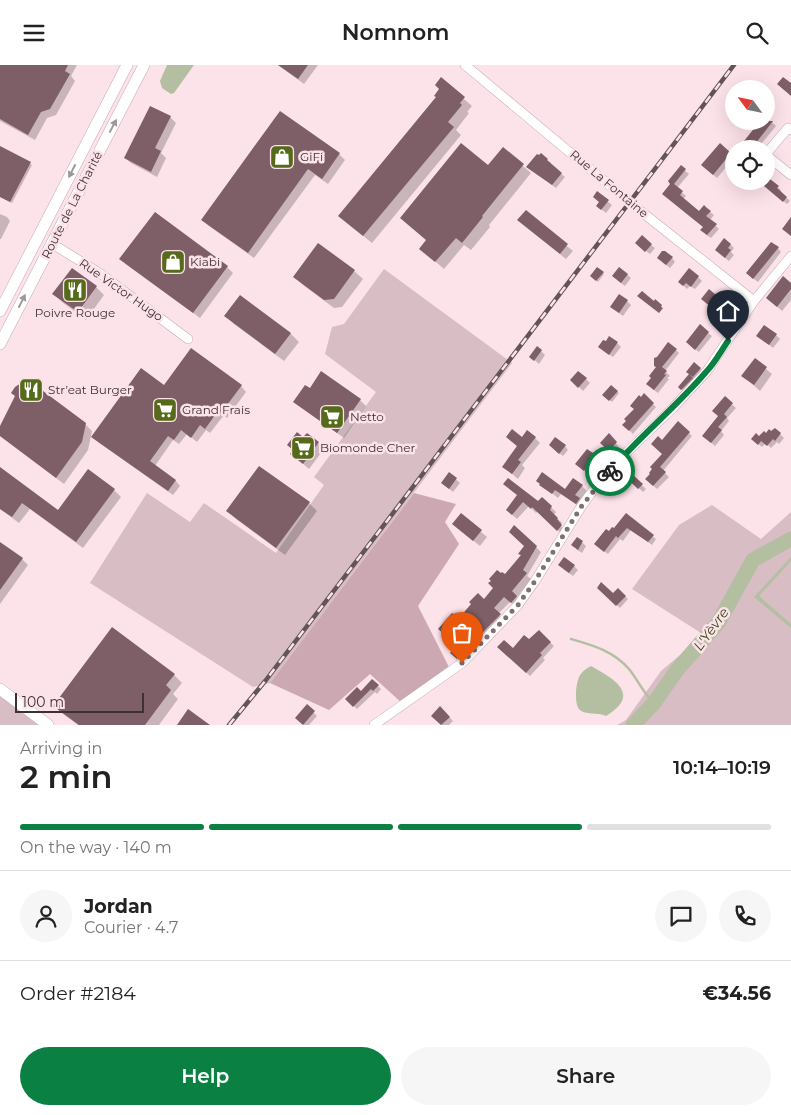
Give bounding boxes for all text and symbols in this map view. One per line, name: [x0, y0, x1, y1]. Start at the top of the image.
icon: menu: [20, 19, 48, 47]
text: Nomnom: [342, 19, 449, 46]
icon: search: [743, 19, 771, 47]
north arrow: [725, 80, 775, 130]
map controls: [725, 80, 775, 190]
one-way arrow: [109, 118, 117, 133]
button: locate: [725, 140, 775, 190]
shop icon: GiFi: [269, 144, 295, 170]
street label: Rue La Fontaine: [567, 146, 652, 221]
street label: Route de La Charité: [38, 149, 105, 261]
place label: GiFi: [300, 149, 323, 164]
one-way arrow: [68, 163, 76, 178]
shop icon: Kiabi: [160, 249, 186, 275]
place label: Kiabi: [190, 254, 220, 269]
street label: Rue Victor Hugo: [76, 255, 166, 324]
restaurant icon: Poivre Rouge: [62, 277, 88, 303]
pin: [707, 290, 749, 341]
one-way arrow: [19, 294, 27, 308]
icon: home: [714, 297, 742, 325]
place label: Poivre Rouge: [35, 305, 115, 320]
restaurant icon: Str’eat Burger: [18, 377, 44, 403]
place label: Str’eat Burger: [48, 382, 132, 397]
supermarket icon: Grand Frais: [152, 397, 178, 423]
place label: Grand Frais: [182, 402, 250, 417]
supermarket icon: Netto: [319, 404, 345, 430]
place label: Netto: [350, 409, 384, 424]
supermarket icon: Biomonde Cher: [290, 435, 316, 461]
place label: Biomonde Cher: [320, 440, 416, 455]
courier: [585, 446, 635, 496]
icon: bike: [596, 457, 624, 485]
water label: L'Yèvre: [689, 604, 733, 654]
pin: [441, 612, 483, 663]
icon: bag: [448, 619, 476, 647]
scale bar: [15, 690, 144, 713]
text: 100 m: [22, 693, 64, 711]
text: Arriving in: [20, 739, 102, 758]
text: 10:14–10:19: [673, 756, 771, 779]
text: 2 min: [20, 757, 112, 796]
text: On the way · 140 m: [20, 838, 172, 857]
button: person: [20, 890, 72, 942]
button: chat: [655, 890, 707, 942]
button: phone: [719, 890, 771, 942]
text: Jordan: [84, 895, 153, 918]
text: Courier · 4.7: [84, 918, 178, 937]
text: Order #2184: [20, 982, 136, 1005]
text: €34.56: [702, 982, 771, 1005]
button: Help: [20, 1047, 391, 1105]
button: Share: [401, 1047, 771, 1105]

